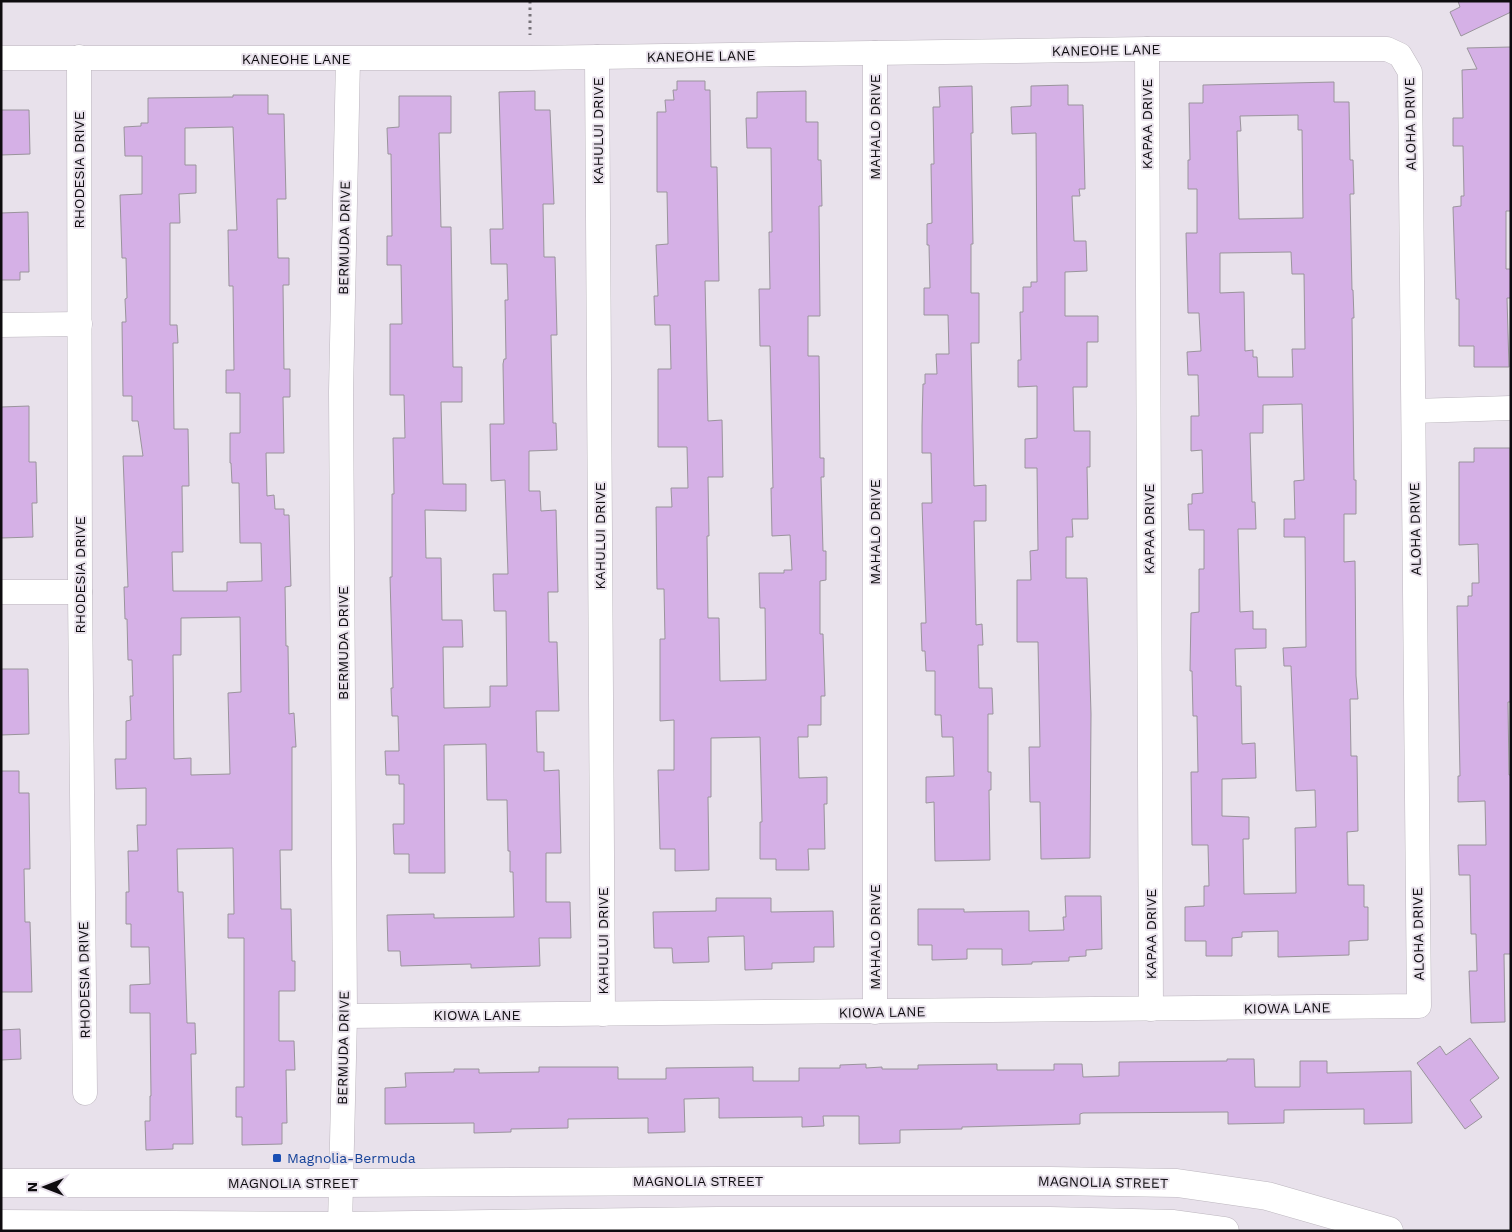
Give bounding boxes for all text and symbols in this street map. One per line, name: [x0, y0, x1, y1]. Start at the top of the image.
street label: KANEOHE LANE: [1052, 41, 1161, 59]
street label: KANEOHE LANE: [647, 47, 756, 65]
street label: KANEOHE LANE: [242, 51, 350, 67]
street label: MAHALO DRIVE: [867, 74, 883, 180]
street label: KAHULUI DRIVE: [590, 77, 606, 185]
street label: ALOHA DRIVE: [1401, 77, 1419, 171]
street label: KAPAA DRIVE: [1139, 79, 1155, 169]
street label: RHODESIA DRIVE: [71, 111, 87, 229]
street label: BERMUDA DRIVE: [335, 181, 353, 295]
street label: MAHALO DRIVE: [867, 479, 883, 585]
street label: KAHULUI DRIVE: [592, 482, 608, 590]
street label: ALOHA DRIVE: [1406, 482, 1424, 576]
street label: KAPAA DRIVE: [1141, 484, 1157, 574]
street label: RHODESIA DRIVE: [72, 516, 88, 634]
street label: BERMUDA DRIVE: [335, 586, 351, 700]
street label: MAHALO DRIVE: [867, 884, 883, 990]
street label: KAHULUI DRIVE: [595, 887, 611, 995]
street label: ALOHA DRIVE: [1409, 887, 1427, 981]
street label: KAPAA DRIVE: [1143, 889, 1159, 979]
street label: RHODESIA DRIVE: [75, 921, 93, 1039]
street label: BERMUDA DRIVE: [334, 991, 352, 1105]
street label: KIOWA LANE: [1243, 999, 1331, 1017]
street label: KIOWA LANE: [838, 1003, 926, 1021]
street label: KIOWA LANE: [434, 1007, 520, 1023]
place label: Magnolia-Bermuda: [287, 1150, 416, 1166]
marker: Magnolia-Bermuda: [271, 1152, 283, 1164]
north arrow: [20, 1162, 70, 1212]
street label: MAGNOLIA STREET: [633, 1173, 764, 1189]
street label: MAGNOLIA STREET: [1038, 1173, 1169, 1191]
street label: MAGNOLIA STREET: [228, 1175, 359, 1191]
text: N: [24, 1182, 40, 1192]

